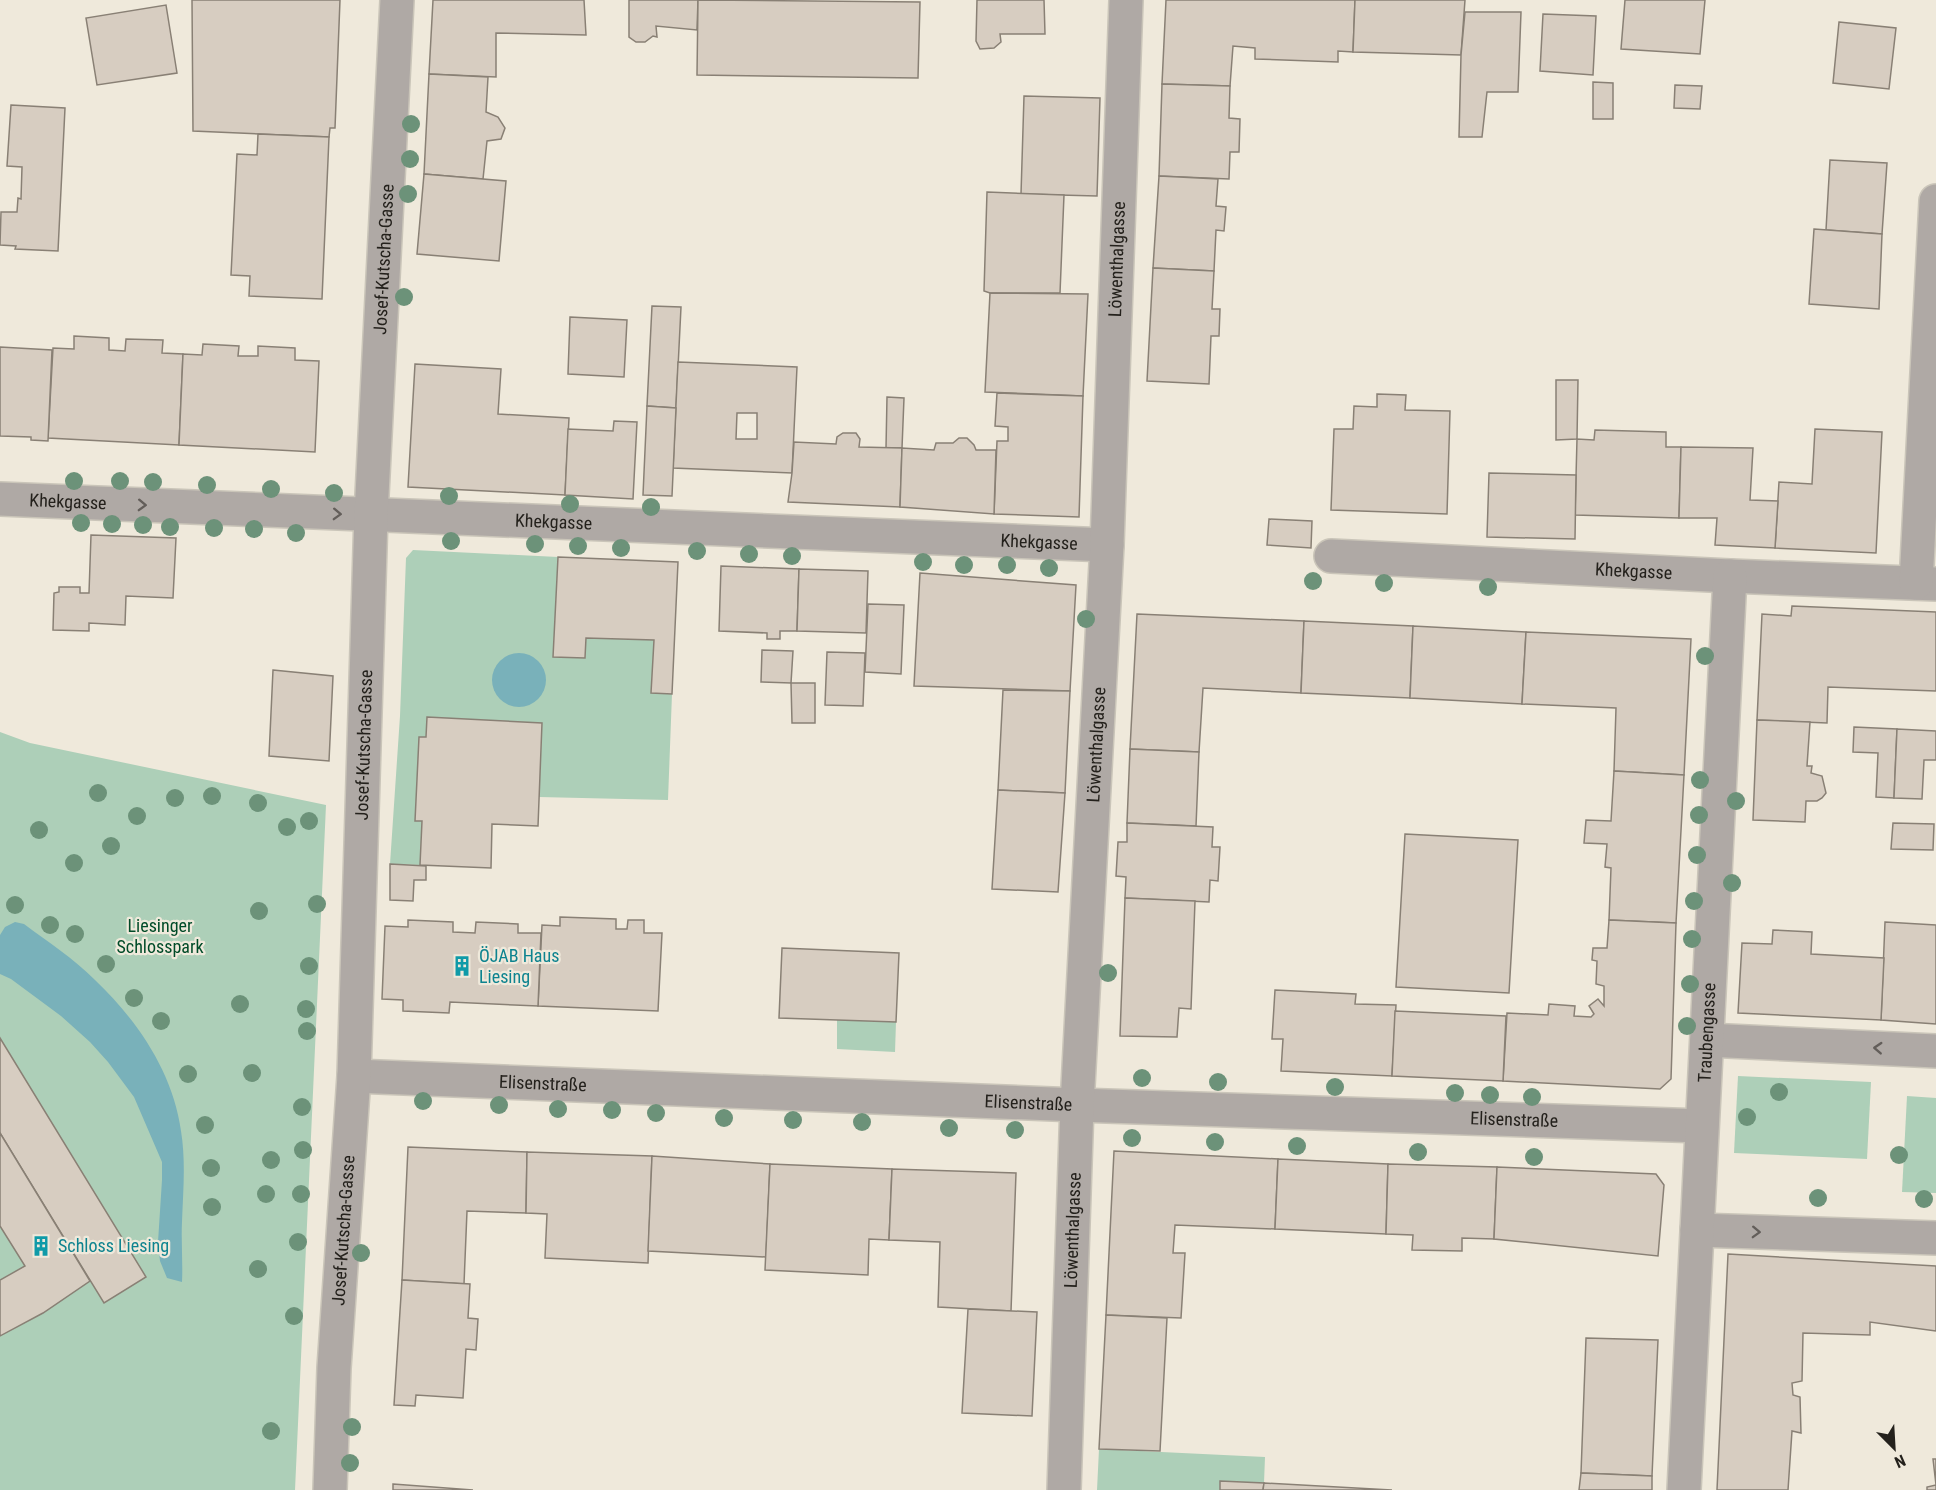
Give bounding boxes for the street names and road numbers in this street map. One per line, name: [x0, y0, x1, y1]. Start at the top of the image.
street label: Josef-Kutscha-Gasse: [369, 184, 398, 335]
street label: Löwenthalgasse: [1104, 201, 1129, 317]
street label: Khekgasse: [29, 489, 107, 513]
street label: Khekgasse: [514, 509, 593, 534]
street label: Khekgasse: [1000, 530, 1078, 554]
street label: Khekgasse: [1595, 558, 1673, 583]
street label: Josef-Kutscha-Gasse: [351, 669, 376, 821]
street label: Löwenthalgasse: [1082, 686, 1109, 803]
street label: Traubengasse: [1694, 982, 1720, 1083]
street label: Elisenstraße: [499, 1071, 587, 1095]
street label: Elisenstraße: [984, 1090, 1073, 1115]
street label: Elisenstraße: [1470, 1107, 1558, 1131]
street label: Josef-Kutscha-Gasse: [327, 1154, 359, 1306]
street label: Löwenthalgasse: [1060, 1172, 1085, 1288]

